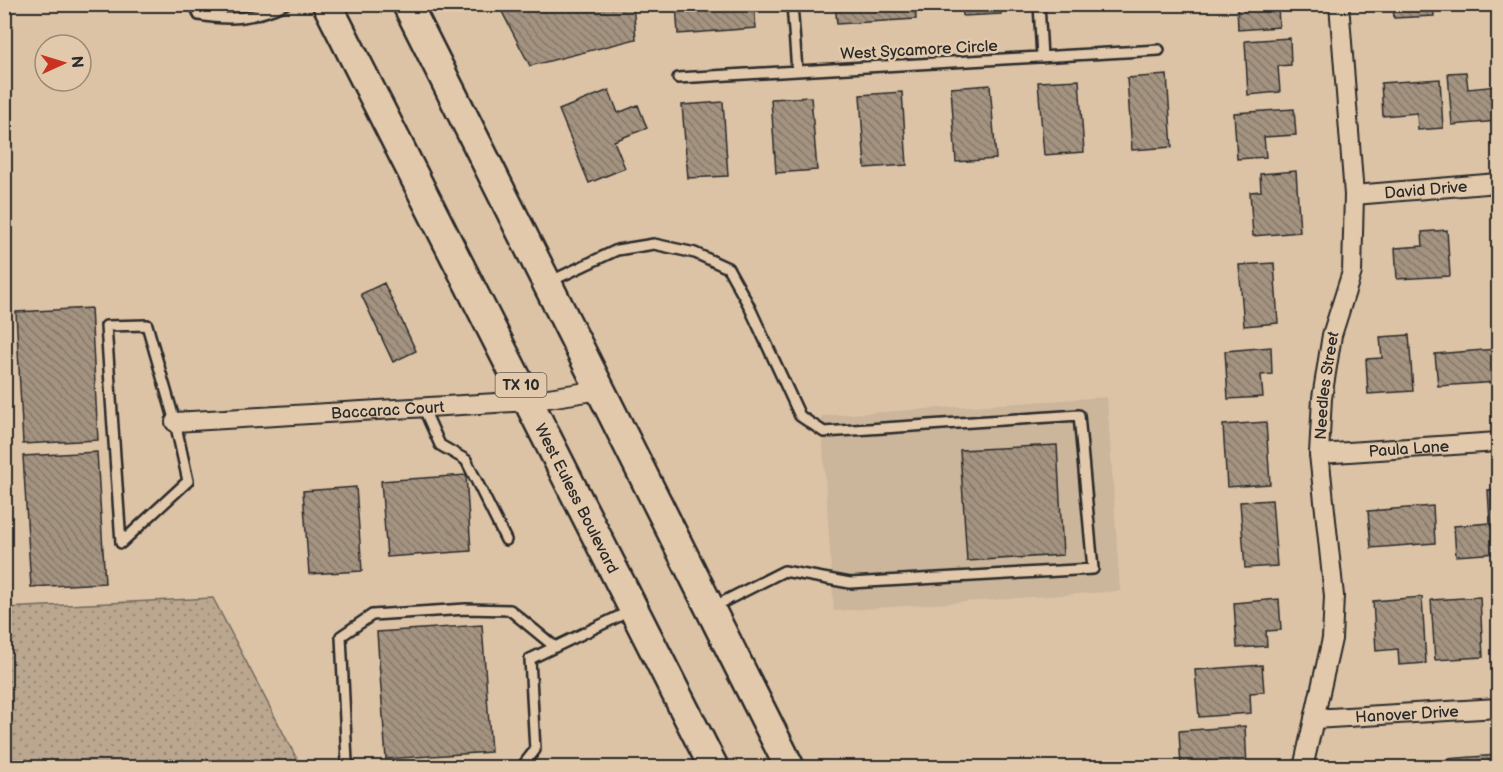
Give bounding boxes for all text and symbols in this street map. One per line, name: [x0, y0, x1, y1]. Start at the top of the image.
north arrow: [33, 33, 93, 93]
street label: West Sycamore Circle: [840, 37, 999, 64]
text: N: [67, 55, 86, 69]
street label: David Drive: [1384, 178, 1469, 203]
street label: Needles Street: [1312, 329, 1344, 440]
road number: TX 10: [496, 373, 546, 397]
street label: Baccarac Court: [330, 398, 445, 424]
street label: West Euless Boulevard: [530, 421, 622, 577]
street label: Paula Lane: [1368, 437, 1450, 462]
street label: Hanover Drive: [1355, 702, 1460, 728]

